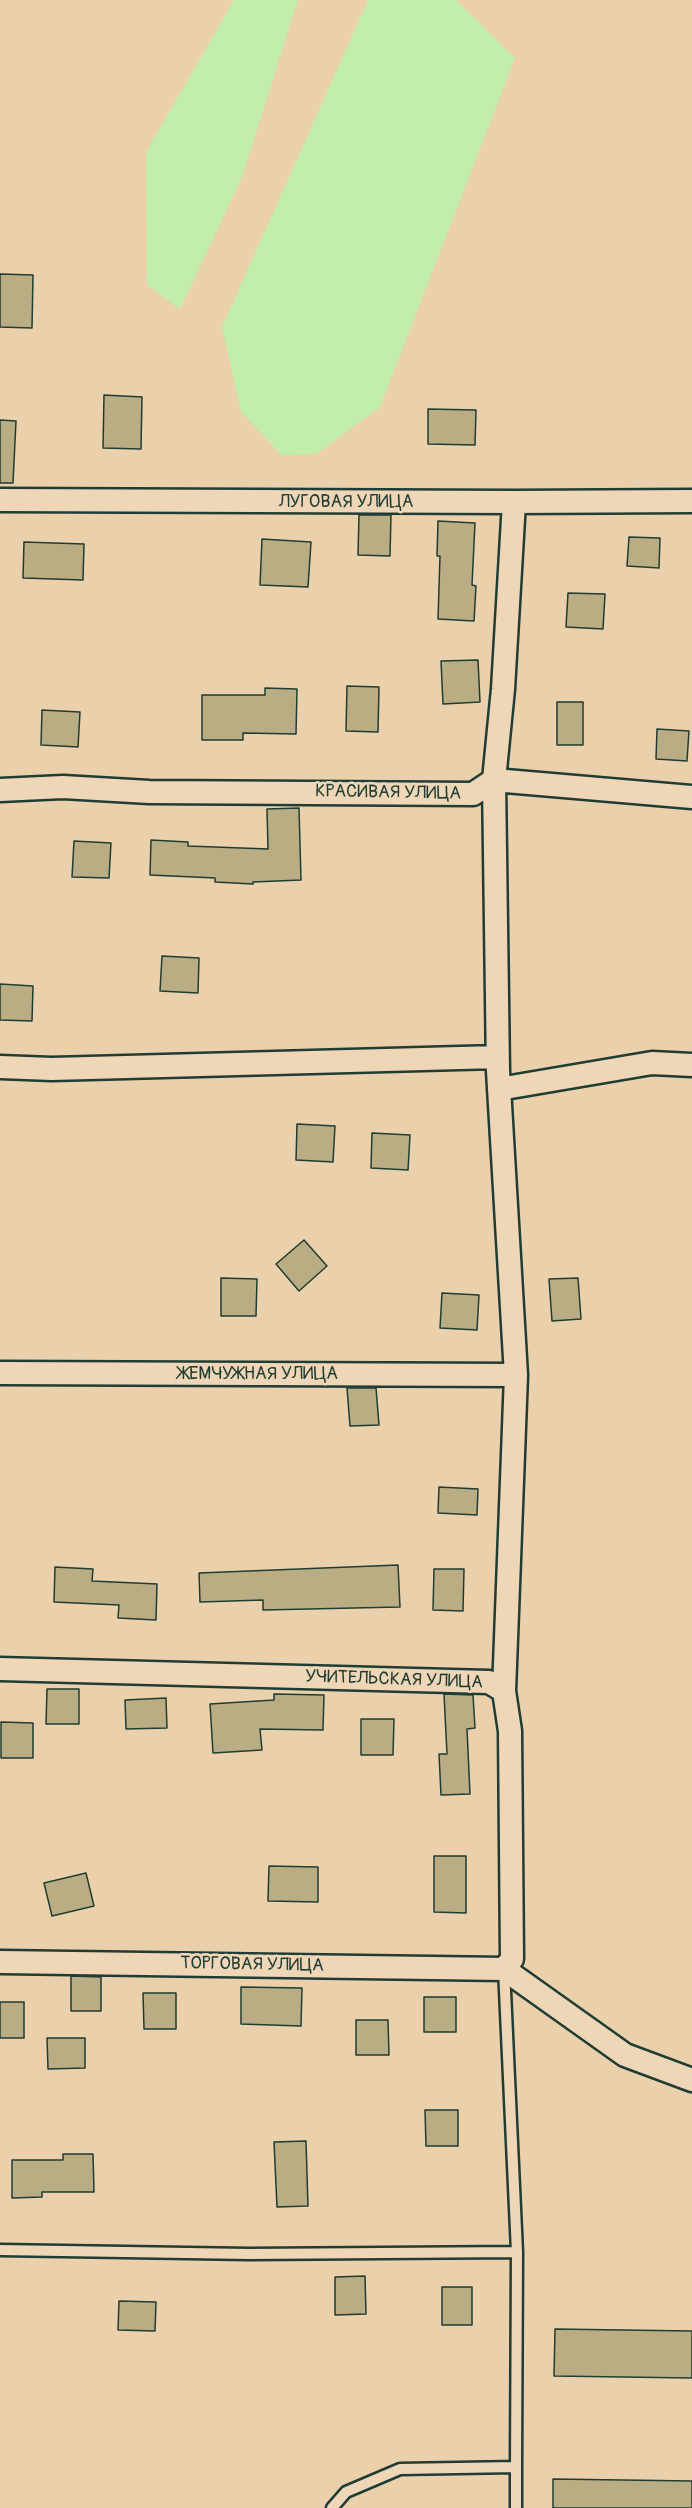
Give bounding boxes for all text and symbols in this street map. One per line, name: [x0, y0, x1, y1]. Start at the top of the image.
street label: ЛУГОВАЯ УЛИЦА: [279, 491, 413, 513]
street label: КРАСИВАЯ УЛИЦА: [315, 781, 461, 805]
street label: ЖЕМЧУЖНАЯ УЛИЦА: [178, 1363, 338, 1385]
street label: УЧИТЕЛЬСКАЯ УЛИЦА: [305, 1666, 483, 1694]
street label: ТОРГОВАЯ УЛИЦА: [180, 1953, 324, 1977]

